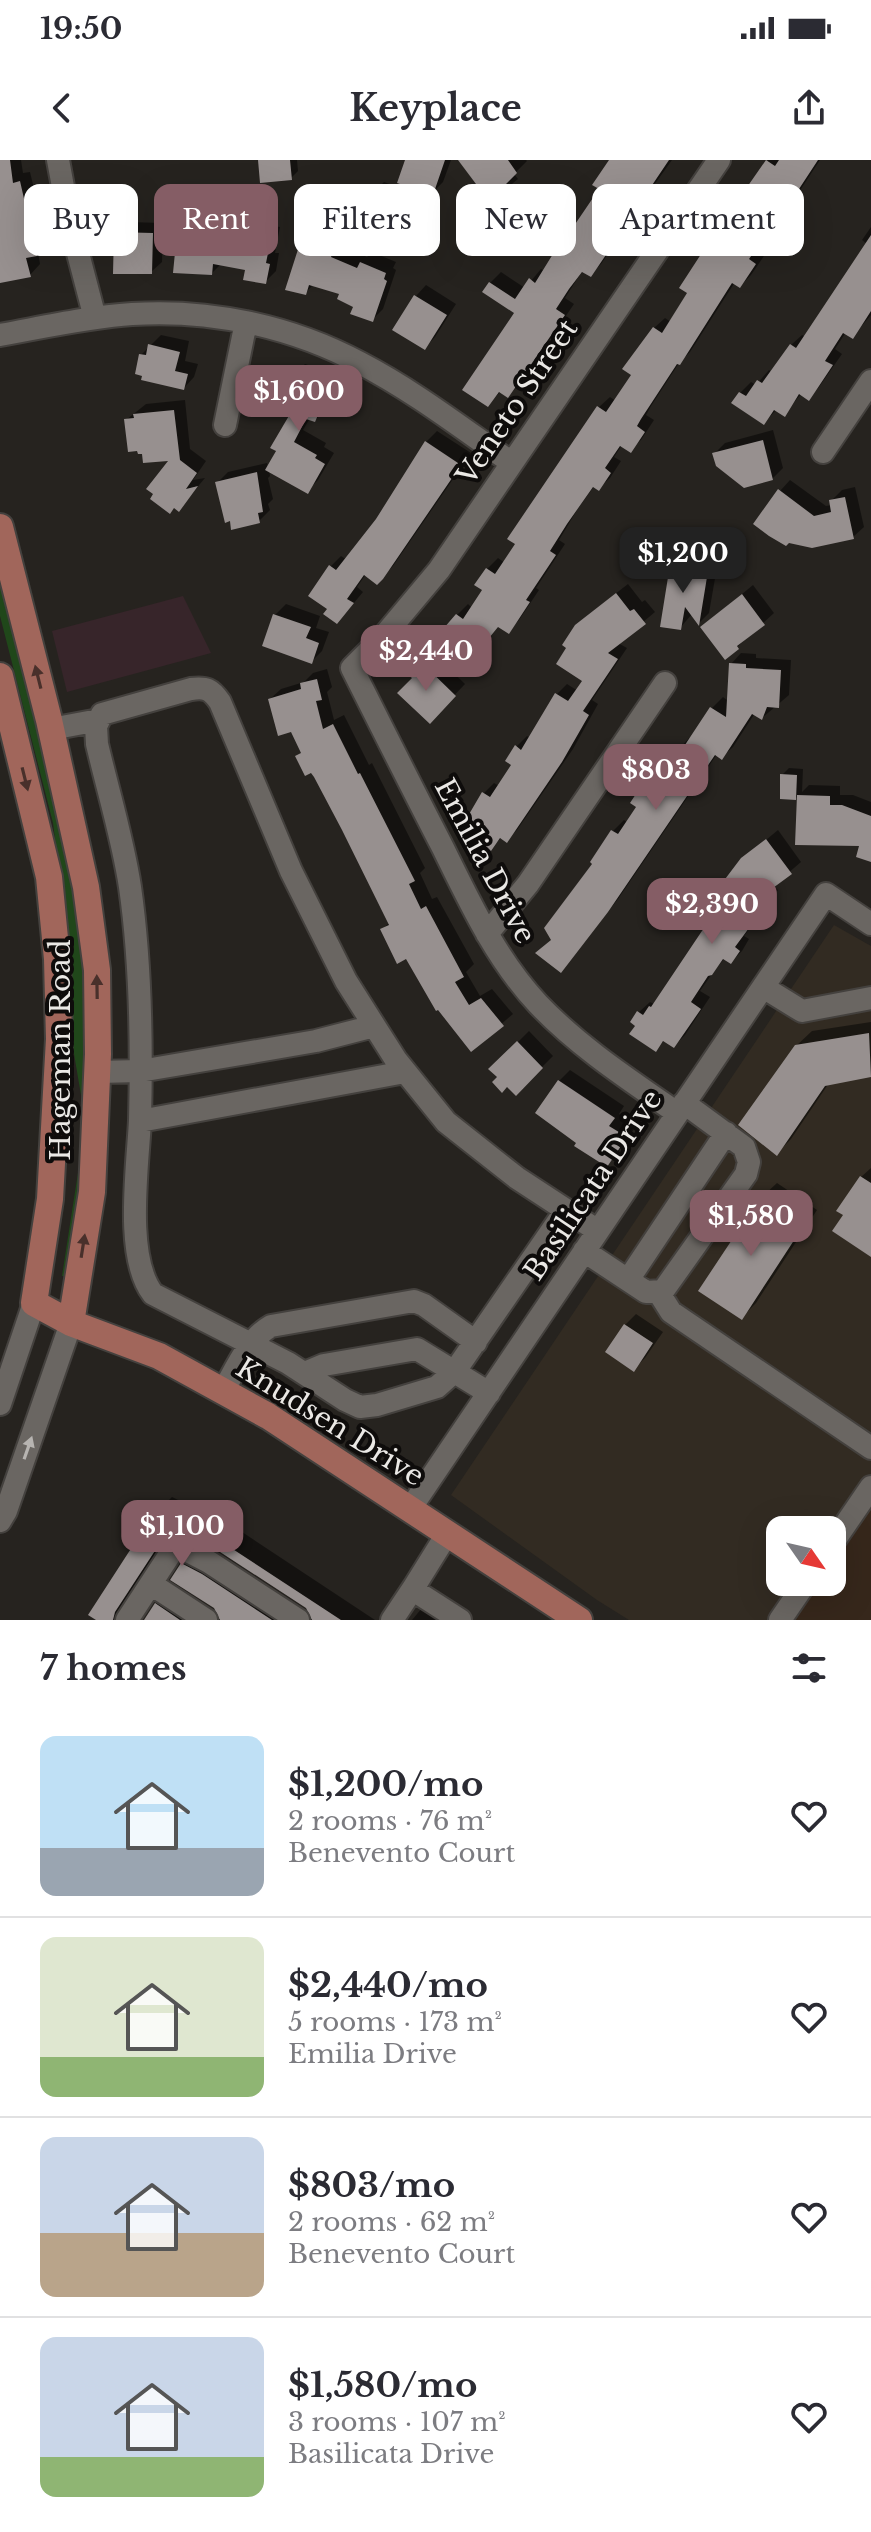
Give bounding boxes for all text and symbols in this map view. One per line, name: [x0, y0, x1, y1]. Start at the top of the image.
text: 19:50: [40, 10, 122, 47]
icon: back: [40, 86, 84, 130]
text: Keyplace: [349, 86, 522, 131]
icon: share: [787, 86, 831, 130]
chip: Buy: [24, 184, 138, 256]
chip: Rent: [154, 184, 278, 256]
chip: Filters: [294, 184, 440, 256]
chip: New: [456, 184, 576, 256]
chip: Apartment: [592, 184, 804, 256]
street label: Veneto Street: [448, 312, 585, 492]
pin: $1,600: [234, 365, 364, 433]
text: $1,600: [253, 375, 345, 407]
pin: $1,200: [618, 527, 748, 595]
text: $1,200: [637, 537, 729, 569]
pin: $2,440: [361, 625, 491, 693]
text: $2,440: [379, 635, 473, 667]
one-way arrow: [31, 664, 44, 689]
pin: $803: [609, 744, 703, 812]
text: $803: [621, 754, 691, 786]
one-way arrow: [19, 767, 32, 792]
street label: Emilia Drive: [427, 773, 543, 949]
pin: $2,390: [647, 878, 777, 946]
text: $2,390: [665, 888, 759, 920]
street label: Hageman Road: [43, 939, 78, 1161]
one-way arrow: [91, 974, 103, 999]
street label: Basilicata Drive: [516, 1083, 670, 1287]
pin: $1,580: [686, 1190, 816, 1258]
text: $1,580: [708, 1200, 794, 1232]
one-way arrow: [77, 1233, 90, 1258]
street label: Knudsen Drive: [230, 1350, 430, 1494]
one-way arrow: [22, 1436, 35, 1460]
pin: $1,100: [117, 1500, 247, 1568]
text: $1,100: [139, 1510, 225, 1542]
north arrow: [766, 1516, 846, 1596]
map controls: [766, 1516, 846, 1596]
icon: filters: [787, 1646, 831, 1690]
text: 7 homes: [40, 1647, 187, 1689]
text: $1,200/mo: [288, 1763, 483, 1805]
icon: home: [104, 1768, 200, 1864]
icon: heart: [787, 1794, 831, 1838]
text: 2 rooms · 76 m²: [288, 1805, 492, 1837]
text: Benevento Court: [288, 1837, 515, 1869]
text: $2,440/mo: [288, 1964, 488, 2006]
icon: home: [104, 1969, 200, 2065]
icon: heart: [787, 1995, 831, 2039]
text: 5 rooms · 173 m²: [288, 2006, 502, 2038]
text: Emilia Drive: [288, 2038, 457, 2070]
text: $803/mo: [288, 2164, 455, 2206]
icon: home: [104, 2169, 200, 2265]
icon: heart: [787, 2195, 831, 2239]
text: 2 rooms · 62 m²: [288, 2206, 495, 2238]
text: Benevento Court: [288, 2238, 515, 2270]
text: $1,580/mo: [288, 2364, 477, 2406]
icon: home: [104, 2369, 200, 2465]
icon: heart: [787, 2395, 831, 2439]
text: 3 rooms · 107 m²: [288, 2406, 506, 2438]
text: Basilicata Drive: [288, 2438, 494, 2470]

